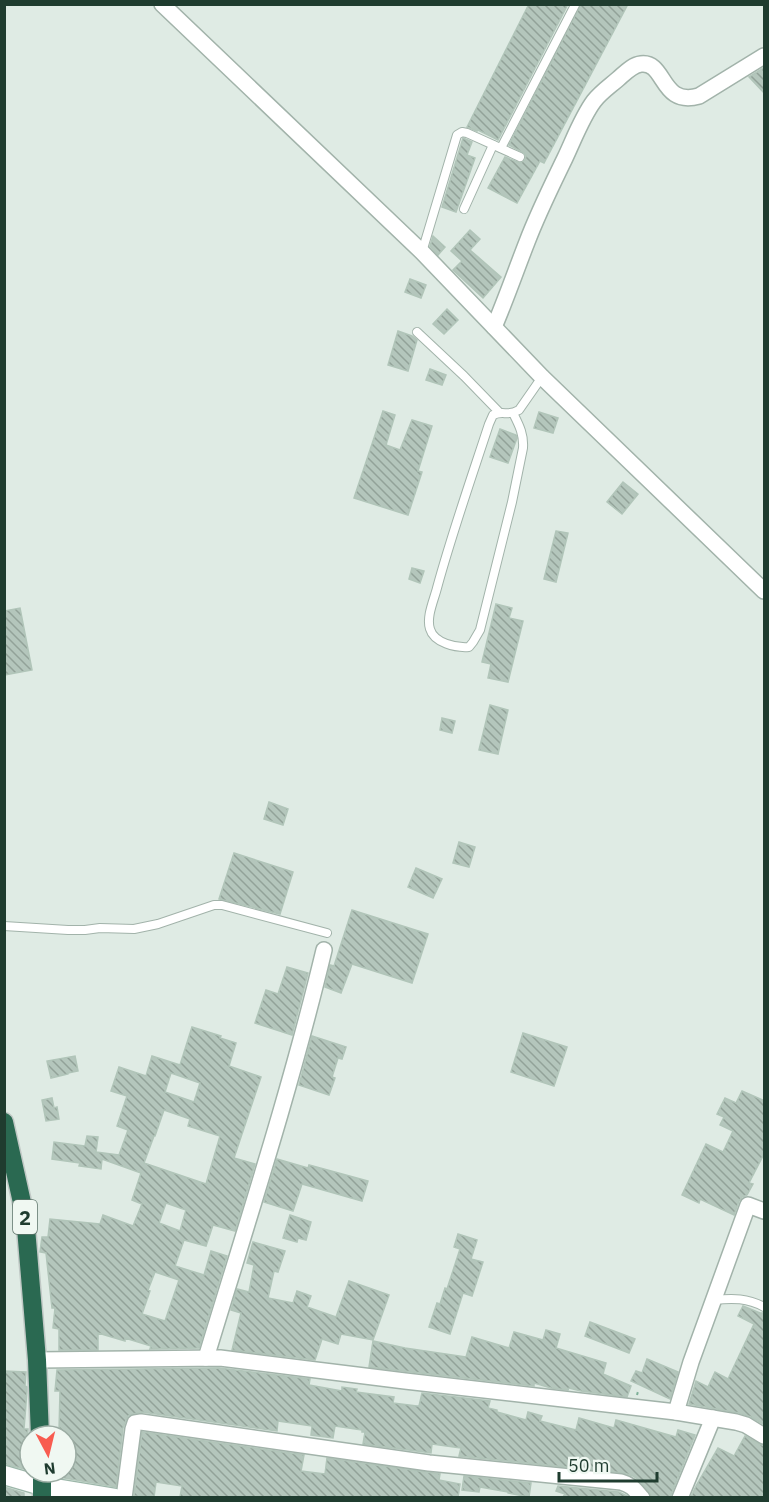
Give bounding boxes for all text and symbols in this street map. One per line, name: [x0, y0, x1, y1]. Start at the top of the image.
road number: 2: [13, 1200, 37, 1234]
north arrow: [18, 1424, 78, 1484]
scale bar: [559, 1445, 656, 1483]
text: 50 m: [568, 1454, 610, 1477]
text: N: [43, 1458, 57, 1480]

